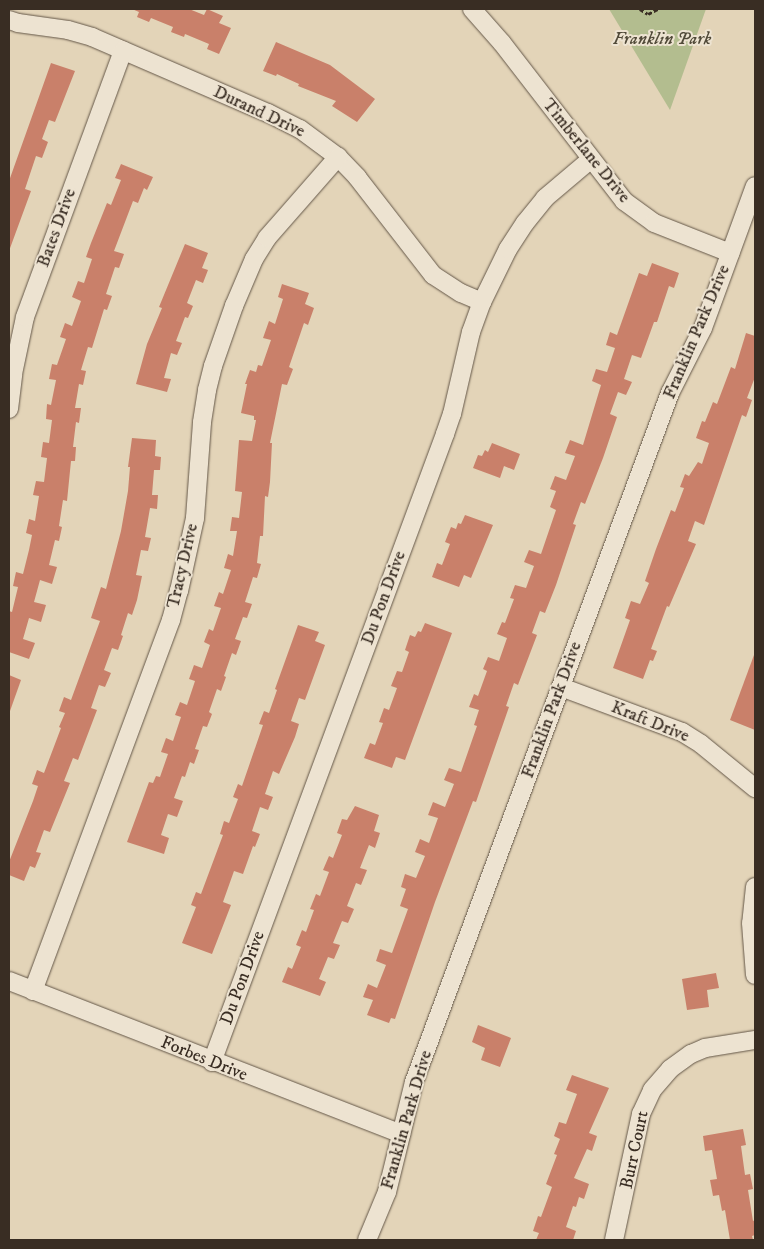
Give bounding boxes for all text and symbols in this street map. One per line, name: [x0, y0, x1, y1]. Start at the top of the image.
park label: Franklin Park: [613, 28, 711, 50]
street label: Durand Drive: [210, 81, 308, 143]
street label: Timberlane Drive: [537, 94, 635, 208]
street label: Bates Drive: [33, 186, 81, 270]
street label: Franklin Park Drive: [659, 262, 735, 402]
street label: Tracy Drive: [163, 521, 203, 611]
street label: Du Pon Drive: [357, 548, 411, 648]
street label: Franklin Park Drive: [517, 639, 587, 781]
street label: Kraft Drive: [608, 697, 692, 747]
street label: Du Pon Drive: [216, 928, 270, 1028]
street label: Forbes Drive: [157, 1032, 251, 1086]
street label: Franklin Park Drive: [377, 1048, 437, 1192]
street label: Burr Court: [616, 1109, 654, 1191]

